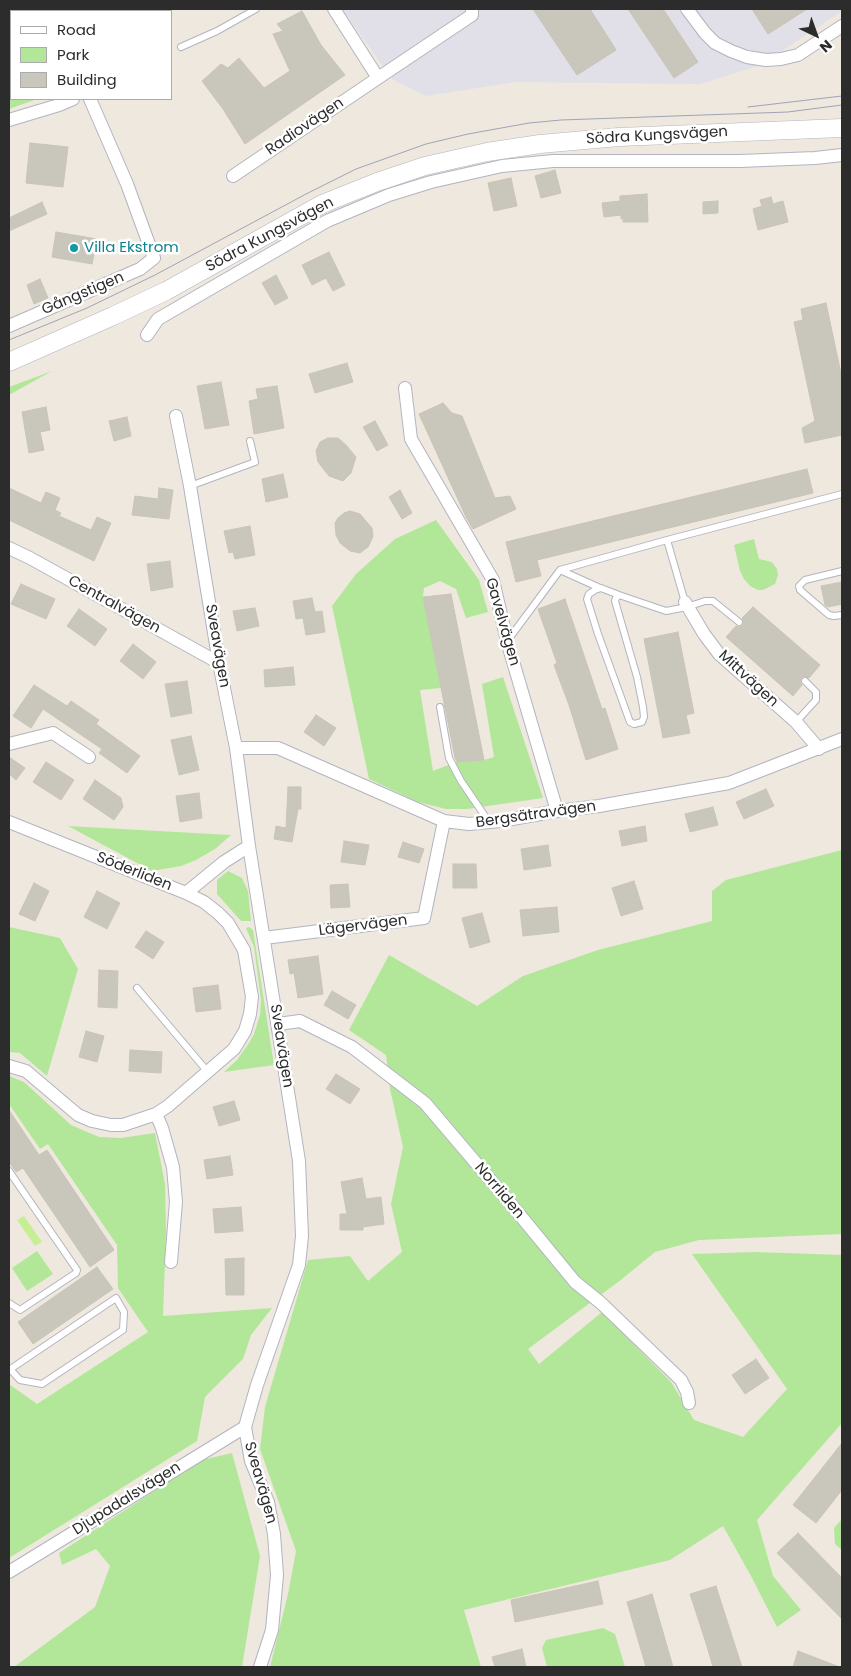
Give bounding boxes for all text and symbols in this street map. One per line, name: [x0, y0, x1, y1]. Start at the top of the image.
legend: [10, 10, 172, 100]
north arrow: [791, 10, 841, 60]
text: Road: [57, 19, 96, 40]
text: N: [815, 35, 837, 57]
text: Park: [57, 44, 89, 65]
text: Building: [57, 69, 117, 90]
street label: Radiovägen: [263, 94, 347, 160]
street label: Södra Kungsvägen: [586, 123, 728, 149]
street label: Södra Kungsvägen: [203, 194, 337, 276]
place label: Villa Ekstrom: [84, 239, 179, 257]
marker: Villa Ekstrom: [68, 242, 80, 254]
street label: Gångstigen: [39, 269, 127, 319]
street label: Centralvägen: [65, 572, 163, 638]
street label: Gavelvägen: [481, 576, 523, 668]
street label: Sveavägen: [201, 603, 233, 689]
street label: Mittvägen: [714, 647, 782, 711]
street label: Bergsätravägen: [475, 798, 597, 832]
street label: Söderliden: [94, 849, 174, 895]
street label: Lägervägen: [318, 912, 408, 940]
street label: Sveavägen: [266, 1003, 296, 1089]
street label: Norrliden: [470, 1159, 528, 1223]
street label: Sveavägen: [240, 1440, 280, 1526]
street label: Djupadalsvägen: [70, 1459, 184, 1539]

